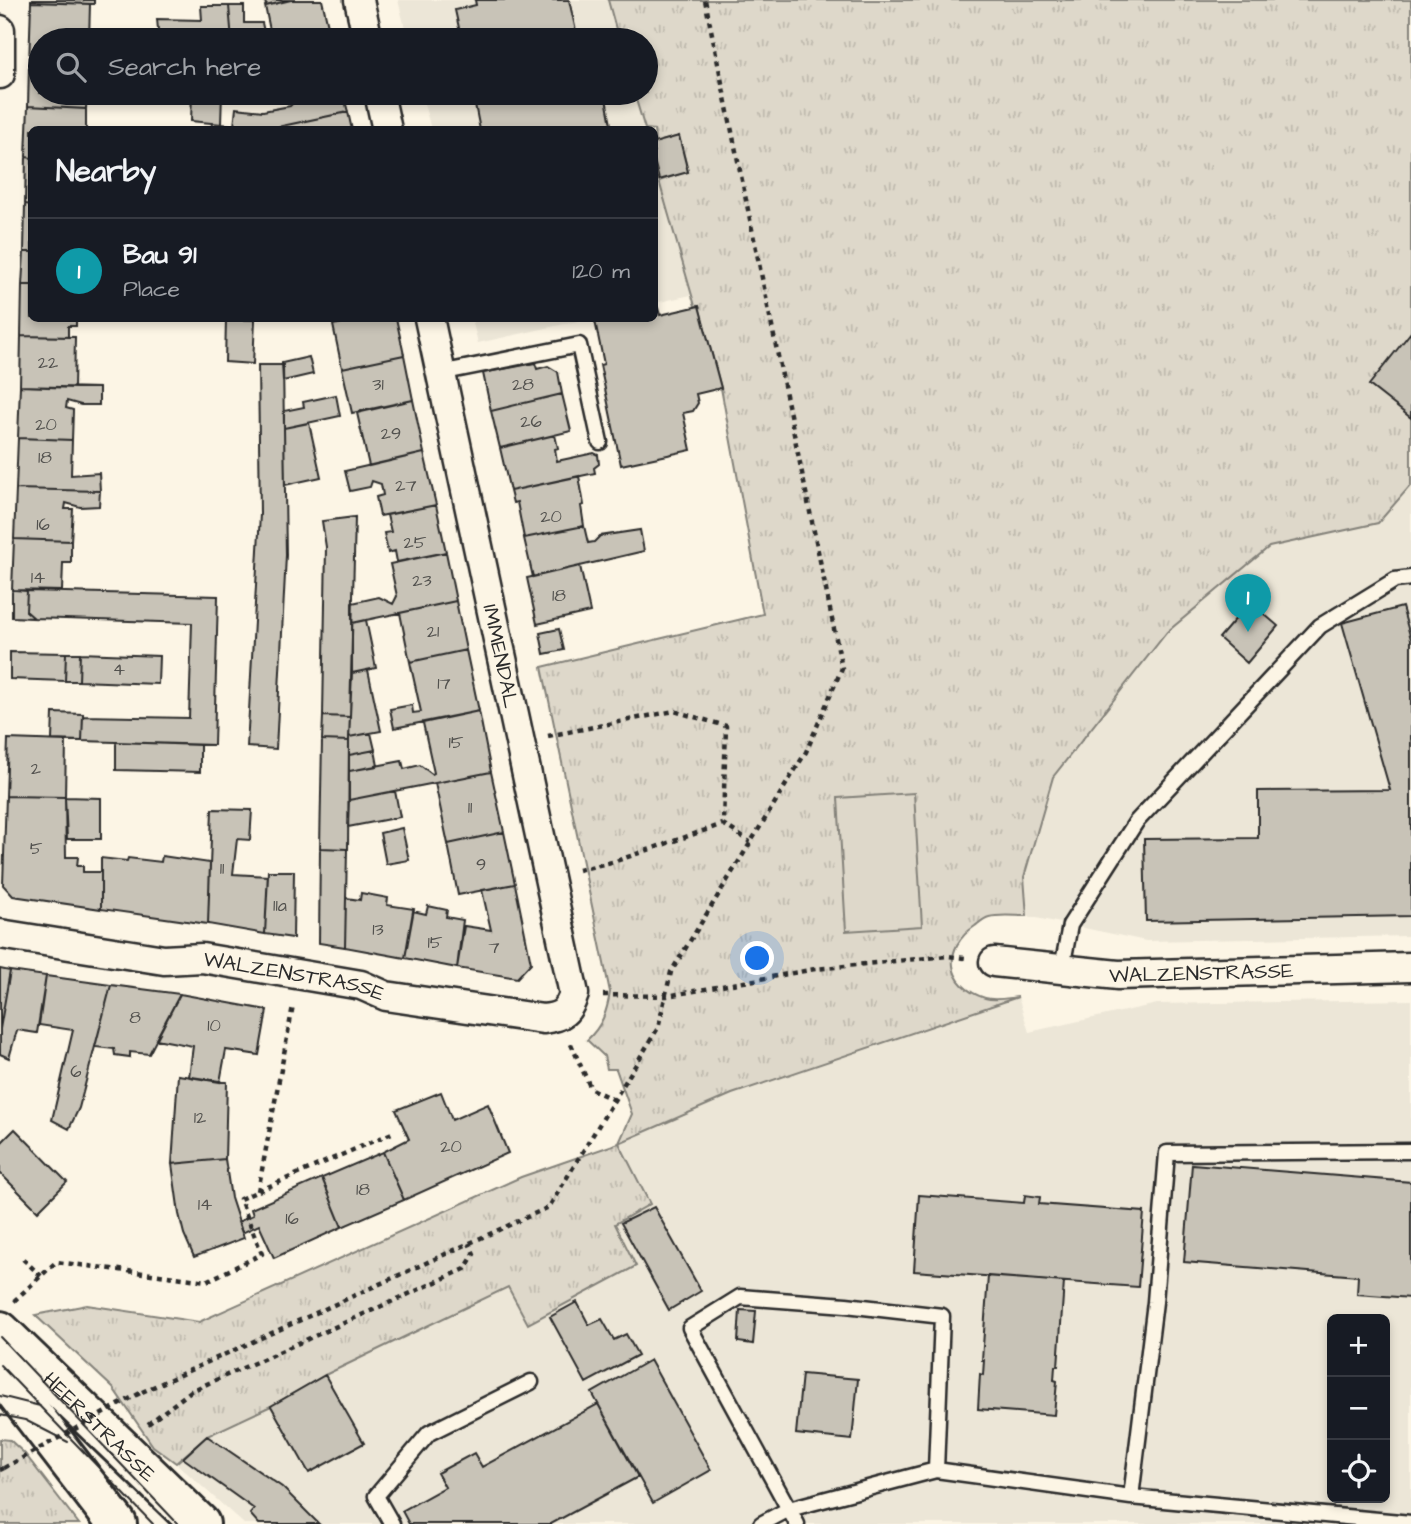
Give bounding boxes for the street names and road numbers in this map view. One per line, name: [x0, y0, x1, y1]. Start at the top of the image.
street label: IMMENDAL: [475, 602, 526, 711]
street label: WALZENSTRASSE: [201, 944, 390, 1009]
street label: WALZENSTRASSE: [1109, 956, 1294, 990]
street label: HEERSTRASSE: [36, 1366, 162, 1489]

